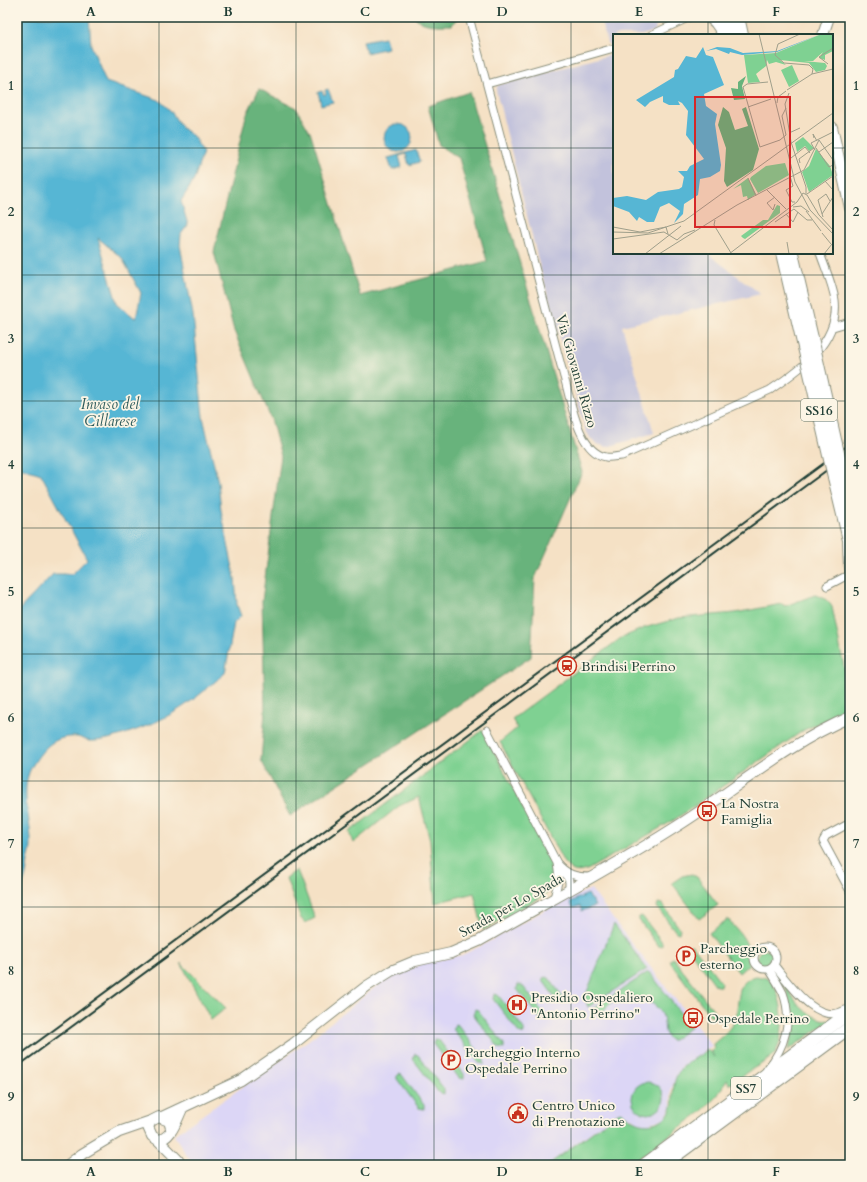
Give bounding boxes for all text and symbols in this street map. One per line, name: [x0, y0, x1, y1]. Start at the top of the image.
text: A: [86, 3, 96, 21]
text: B: [223, 3, 233, 21]
text: C: [360, 3, 370, 21]
text: D: [496, 3, 508, 21]
text: E: [635, 3, 643, 21]
text: F: [772, 3, 780, 21]
inset map: [613, 34, 833, 254]
text: 1: [8, 77, 14, 95]
text: 1: [853, 77, 859, 95]
text: 2: [8, 203, 15, 221]
text: 2: [853, 203, 860, 221]
street label: Via Giovanni Rizzo: [551, 312, 602, 430]
text: 3: [8, 330, 15, 348]
text: 3: [853, 330, 860, 348]
water label: Invaso del Cillarese: [81, 394, 140, 431]
road number: SS16: [801, 399, 837, 421]
text: 4: [8, 456, 15, 474]
text: 4: [853, 456, 860, 474]
text: 5: [8, 583, 14, 601]
text: 5: [853, 583, 859, 601]
station icon: Brindisi Perrino: [556, 655, 578, 677]
place label: Brindisi Perrino: [581, 657, 676, 676]
text: 6: [8, 709, 15, 727]
text: 6: [853, 709, 860, 727]
place label: La Nostra Famiglia: [721, 794, 779, 829]
bus stop icon: La Nostra Famiglia: [696, 800, 718, 822]
text: 7: [8, 835, 15, 853]
text: 7: [853, 835, 860, 853]
street label: Strada per Lo Spada: [456, 869, 567, 942]
place label: Parcheggio esterno: [700, 939, 767, 974]
parking icon: Parcheggio esterno: [675, 945, 697, 967]
text: 8: [8, 962, 14, 980]
text: 8: [853, 962, 859, 980]
place label: Presidio Ospedaliero "Antonio Perrino": [531, 988, 653, 1023]
hospital icon: Presidio Ospedaliero "Antonio Perrino": [506, 994, 528, 1016]
bus stop icon: Ospedale Perrino: [682, 1007, 704, 1029]
place label: Ospedale Perrino: [707, 1009, 810, 1028]
place label: Parcheggio Interno Ospedale Perrino: [465, 1043, 580, 1078]
parking icon: Parcheggio Interno Ospedale Perrino: [440, 1049, 462, 1071]
road number: SS7: [731, 1077, 761, 1099]
text: 9: [8, 1088, 15, 1106]
text: 9: [853, 1088, 860, 1106]
place label: Centro Unico di Prenotazione: [532, 1096, 625, 1131]
public building icon: Centro Unico di Prenotazione: [507, 1102, 529, 1124]
text: A: [86, 1163, 96, 1181]
text: B: [223, 1163, 233, 1181]
text: C: [360, 1163, 370, 1181]
text: D: [496, 1163, 508, 1181]
text: E: [635, 1163, 643, 1181]
text: F: [772, 1163, 780, 1181]

